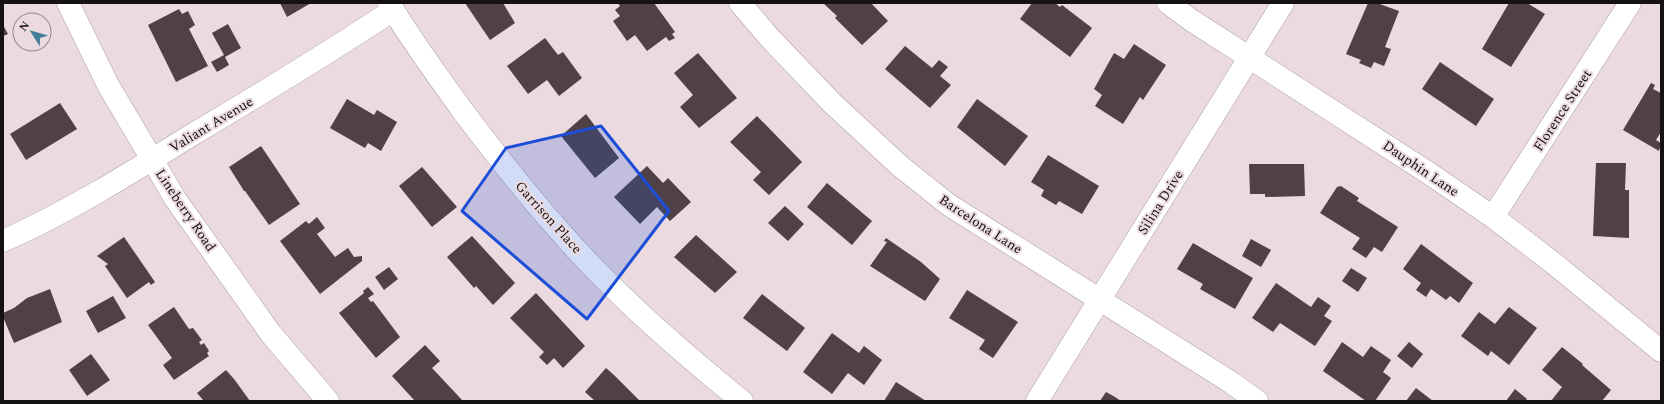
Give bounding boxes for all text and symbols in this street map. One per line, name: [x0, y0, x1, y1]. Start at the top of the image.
north arrow: [12, 12, 52, 52]
text: N: [15, 18, 34, 35]
street label: Florence Street: [1528, 65, 1597, 155]
street label: Valiant Avenue: [165, 91, 257, 158]
street label: Dauphin Lane: [1378, 135, 1463, 202]
street label: Lineberry Road: [150, 165, 221, 256]
street label: Silina Drive: [1132, 166, 1189, 239]
street label: Garrison Place: [510, 176, 587, 259]
street label: Barcelona Lane: [935, 190, 1027, 259]

